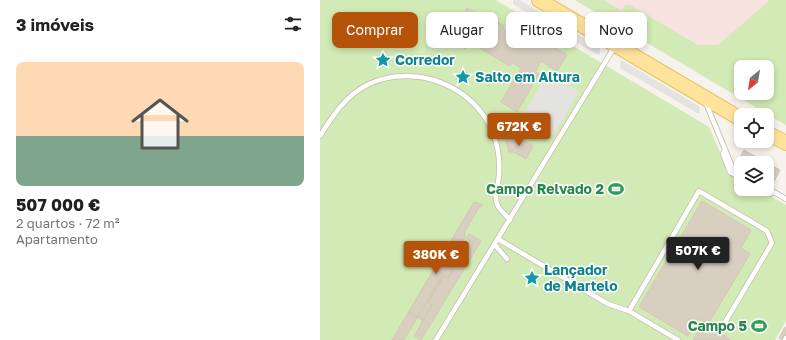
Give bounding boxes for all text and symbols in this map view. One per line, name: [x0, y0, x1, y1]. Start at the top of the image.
chip: Comprar: [332, 12, 418, 48]
chip: Alugar: [426, 12, 498, 48]
chip: Filtros: [506, 12, 577, 48]
chip: Novo: [585, 12, 647, 48]
icon: filters: [282, 13, 304, 35]
text: 3 imóveis: [16, 14, 94, 35]
place icon: Corredor: [374, 51, 392, 69]
place label: Corredor: [395, 51, 455, 68]
north arrow: [734, 60, 774, 100]
map controls: [734, 60, 774, 196]
place icon: Salto em Altura: [454, 68, 472, 86]
place label: Salto em Altura: [475, 68, 580, 85]
icon: home: [124, 88, 196, 160]
button: locate: [734, 108, 774, 148]
pin: 672K €: [486, 113, 552, 147]
text: 672K €: [496, 118, 542, 134]
button: layers: [734, 156, 774, 196]
place label: Campo Relvado 2: [486, 180, 604, 197]
sports icon: Campo Relvado 2: [607, 180, 625, 198]
text: 507 000 €: [16, 194, 100, 215]
text: 2 quartos · 72 m²: [16, 215, 119, 231]
text: Apartamento: [16, 231, 98, 247]
pin: 507K €: [665, 237, 731, 271]
pin: 380K €: [403, 241, 469, 275]
text: 507K €: [675, 242, 721, 258]
text: 380K €: [413, 246, 459, 262]
place label: Lançador de Martelo: [544, 261, 618, 294]
place icon: Lançador de Martelo: [523, 269, 541, 287]
place label: Campo 5: [688, 317, 747, 334]
sports icon: Campo 5: [750, 317, 768, 335]

